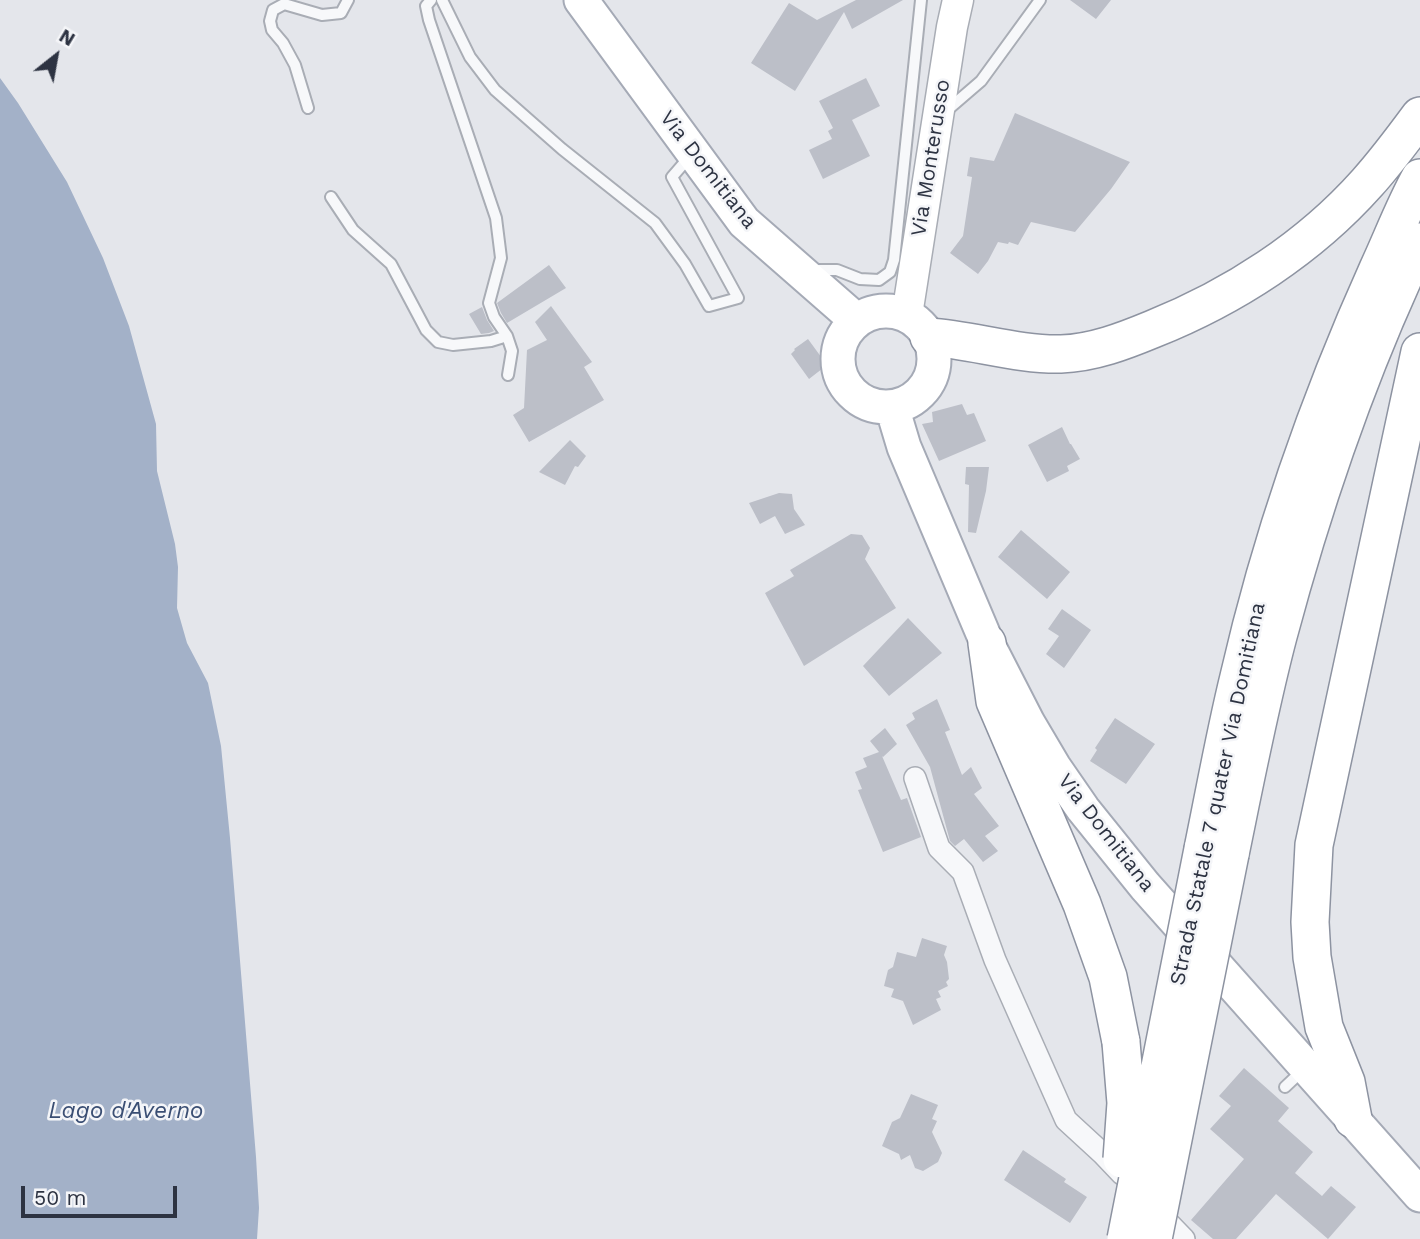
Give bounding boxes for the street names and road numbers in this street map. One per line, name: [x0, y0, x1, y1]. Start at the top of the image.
street label: Via Monterusso: [906, 78, 956, 238]
street label: Via Domitiana: [654, 106, 762, 234]
street label: Strada Statale 7 quater Via Domitiana: [1165, 600, 1271, 988]
street label: Via Domitiana: [1052, 769, 1160, 897]

